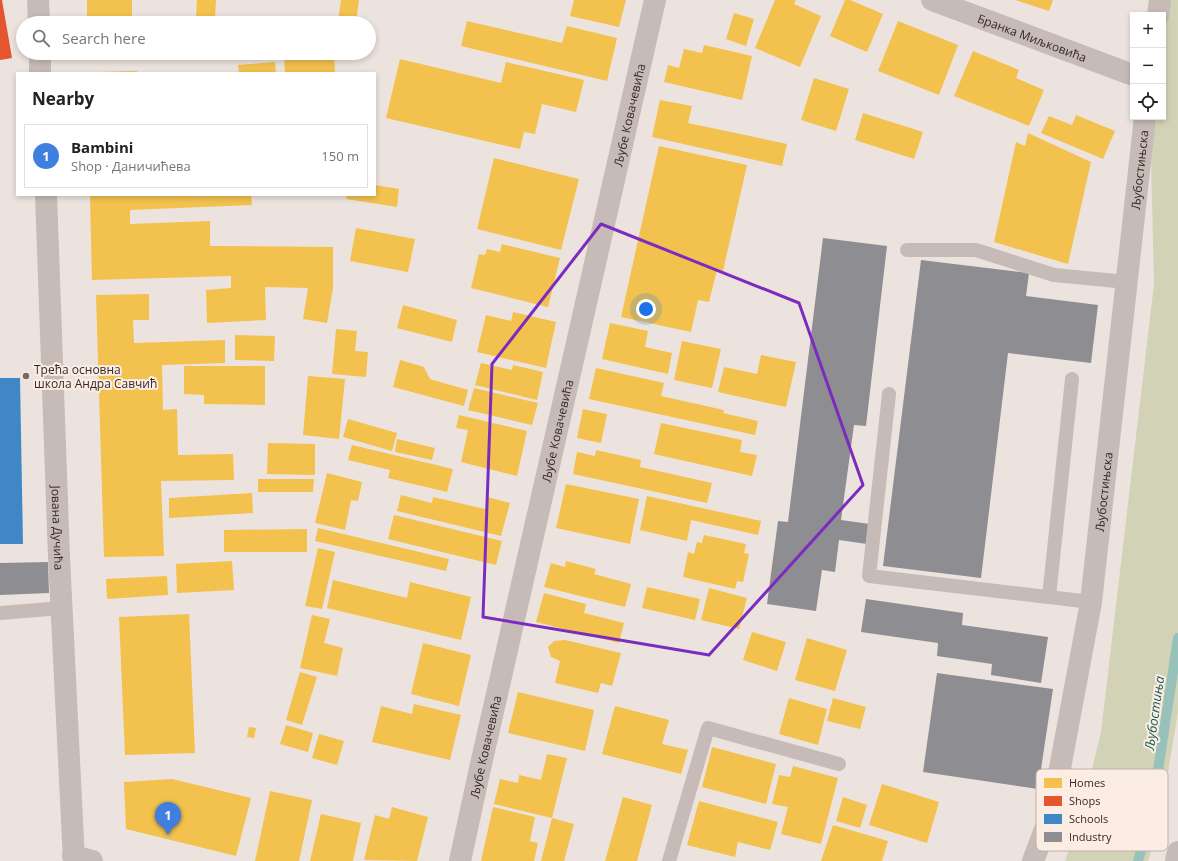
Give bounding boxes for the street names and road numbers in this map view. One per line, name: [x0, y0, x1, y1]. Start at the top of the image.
street label: Бранка Миљковића: [975, 9, 1089, 66]
street label: Љубе Ковачевића: [609, 62, 649, 168]
street label: Љубостињска: [1126, 129, 1152, 210]
street label: Љубе Ковачевића: [537, 378, 577, 484]
street label: Љубостињска: [1090, 451, 1116, 532]
street label: Јована Дучића: [48, 484, 68, 570]
street label: Љубе Ковачевића: [465, 694, 505, 800]

